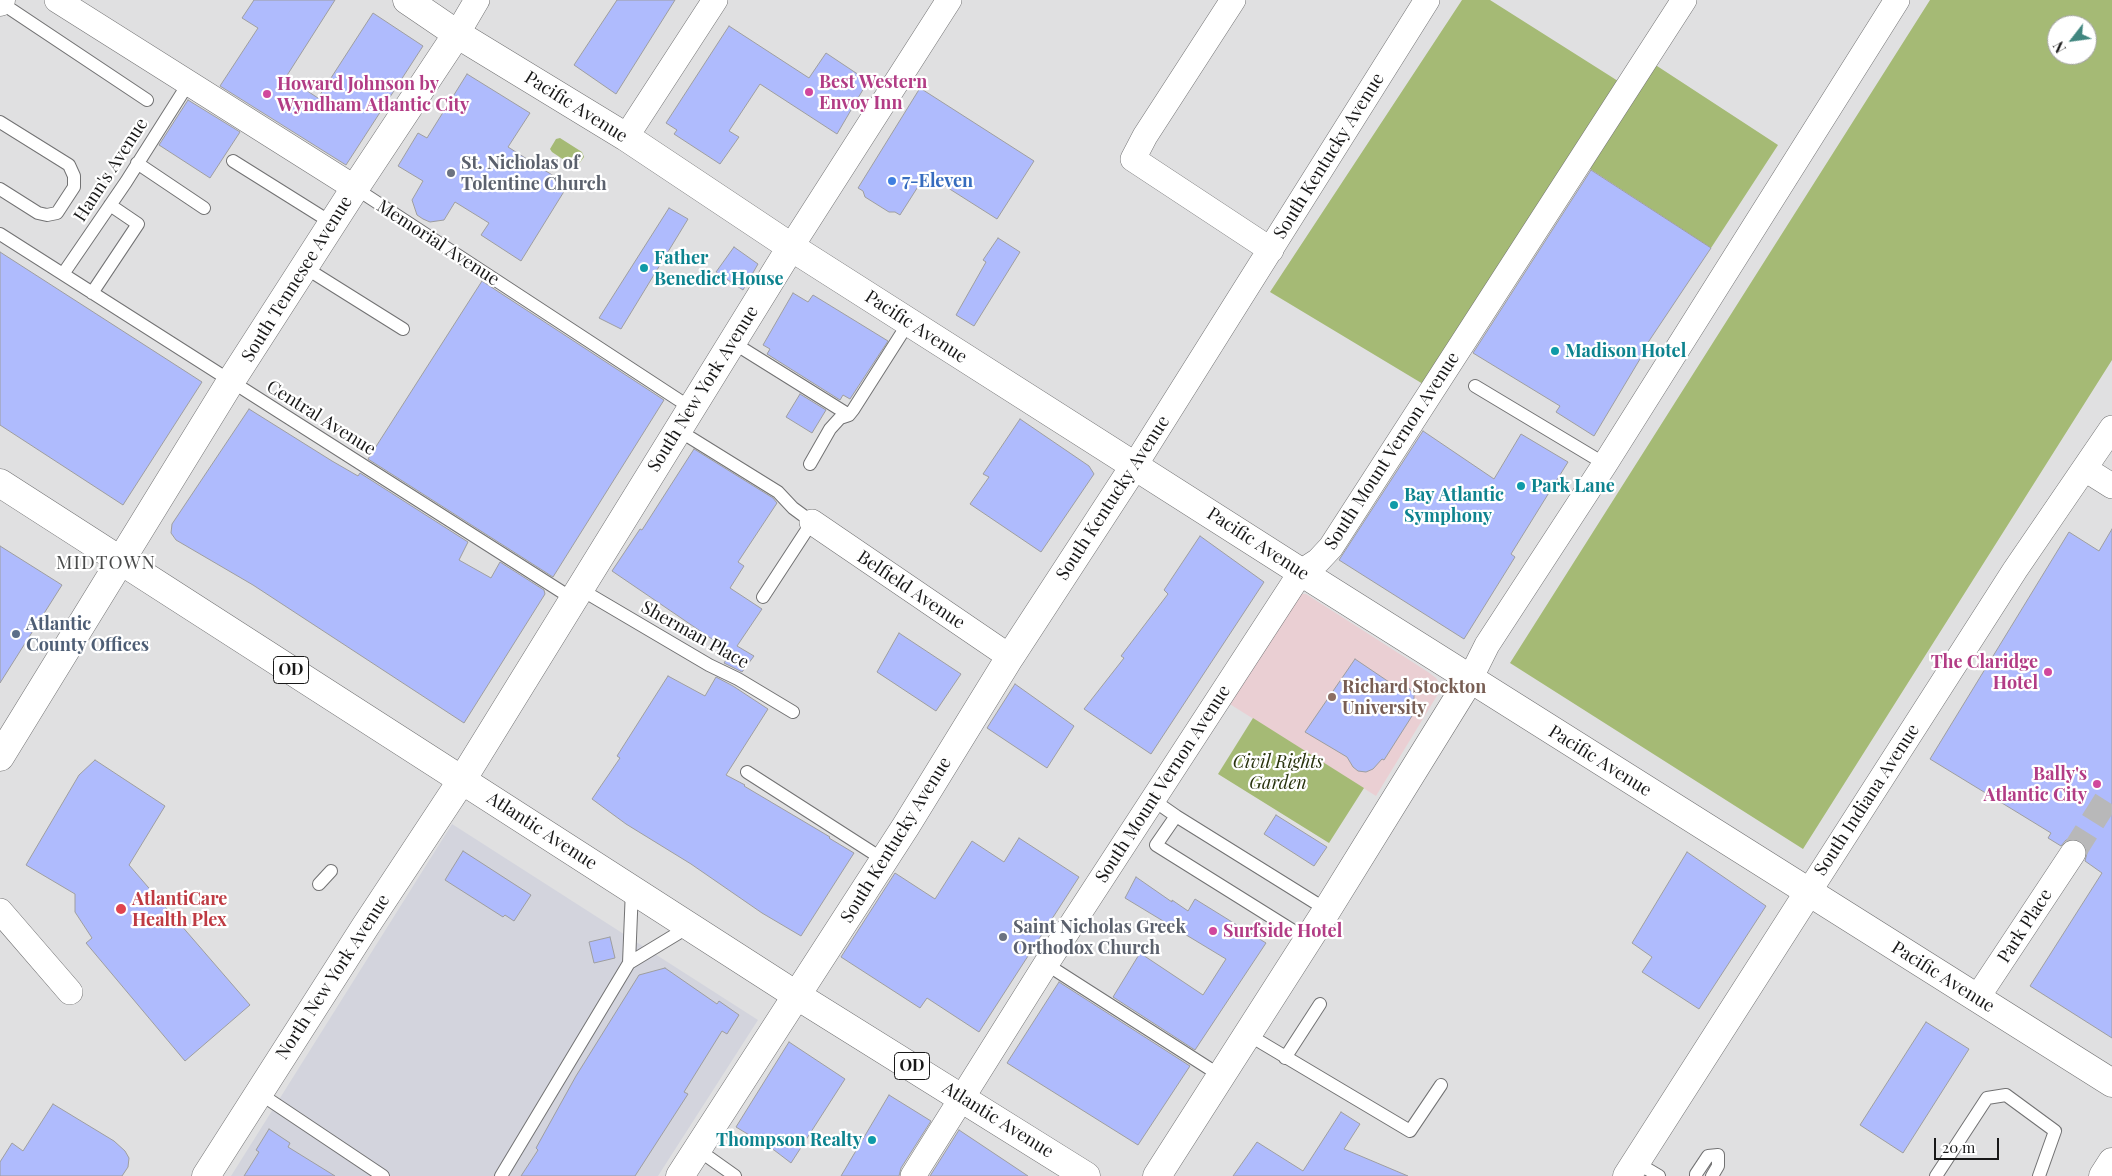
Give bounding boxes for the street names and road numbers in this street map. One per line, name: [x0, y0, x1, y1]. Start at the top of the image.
street label: Pacific Avenue: [521, 67, 631, 147]
street label: South Kentucky Avenue: [1269, 69, 1389, 243]
street label: Hann's Avenue: [70, 114, 152, 226]
street label: South Tennesee Avenue: [237, 192, 357, 366]
street label: Memorial Avenue: [373, 195, 503, 291]
street label: Pacific Avenue: [861, 286, 971, 368]
street label: South New York Avenue: [643, 302, 763, 476]
street label: South Mount Vernon Avenue: [1320, 348, 1464, 554]
street label: Central Avenue: [262, 376, 380, 460]
street label: South Kentucky Avenue: [1052, 412, 1174, 584]
street label: Pacific Avenue: [1203, 503, 1313, 585]
street label: Belfield Avenue: [853, 546, 969, 634]
street label: Sherman Place: [637, 596, 753, 674]
road number: OD: [274, 656, 308, 684]
street label: South Mount Vernon Avenue: [1091, 681, 1235, 887]
street label: South Indiana Avenue: [1810, 720, 1924, 880]
street label: Pacific Avenue: [1545, 721, 1655, 801]
street label: South Kentucky Avenue: [836, 753, 956, 927]
street label: Atlantic Avenue: [483, 787, 601, 875]
street label: Park Place: [1993, 885, 2057, 967]
street label: North New York Avenue: [272, 891, 394, 1063]
street label: Pacific Avenue: [1888, 937, 1998, 1017]
road number: OD: [894, 1052, 930, 1080]
street label: Atlantic Avenue: [938, 1077, 1058, 1163]

